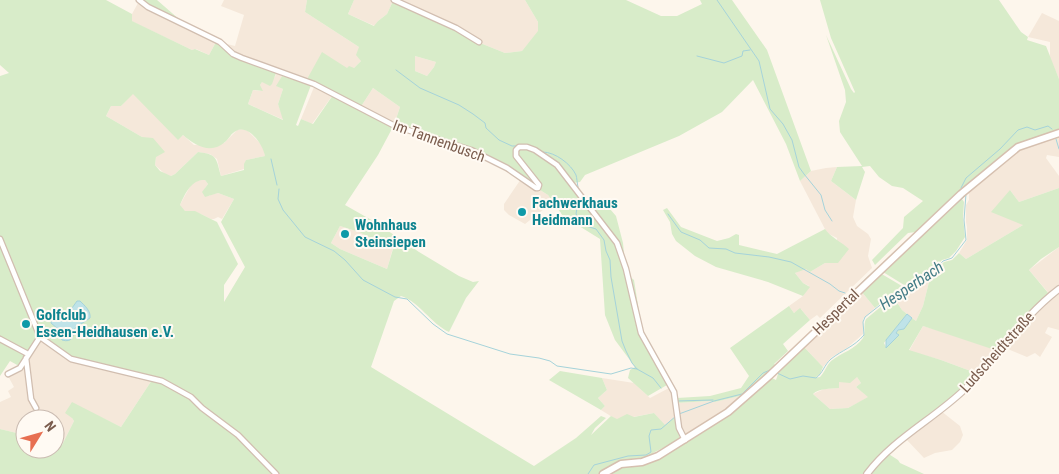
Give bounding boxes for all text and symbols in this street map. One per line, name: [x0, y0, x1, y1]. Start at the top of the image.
street label: Im Tannenbusch: [390, 116, 488, 166]
place label: Fachwerkhaus Heidmann: [532, 194, 618, 229]
marker: Fachwerkhaus Heidmann: [516, 206, 528, 218]
place label: Wohnhaus Steinsiepen: [355, 216, 426, 251]
marker: Wohnhaus Steinsiepen: [339, 228, 351, 240]
water label: Hesperbach: [876, 257, 947, 314]
street label: Hespertal: [809, 286, 863, 338]
place label: Golfclub Essen-Heidhausen e.V.: [36, 306, 174, 341]
street label: Ludscheidtstraße: [956, 308, 1038, 396]
marker: Golfclub Essen-Heidhausen e.V.: [20, 318, 32, 330]
north arrow: [15, 409, 65, 459]
text: N: [41, 418, 59, 434]

